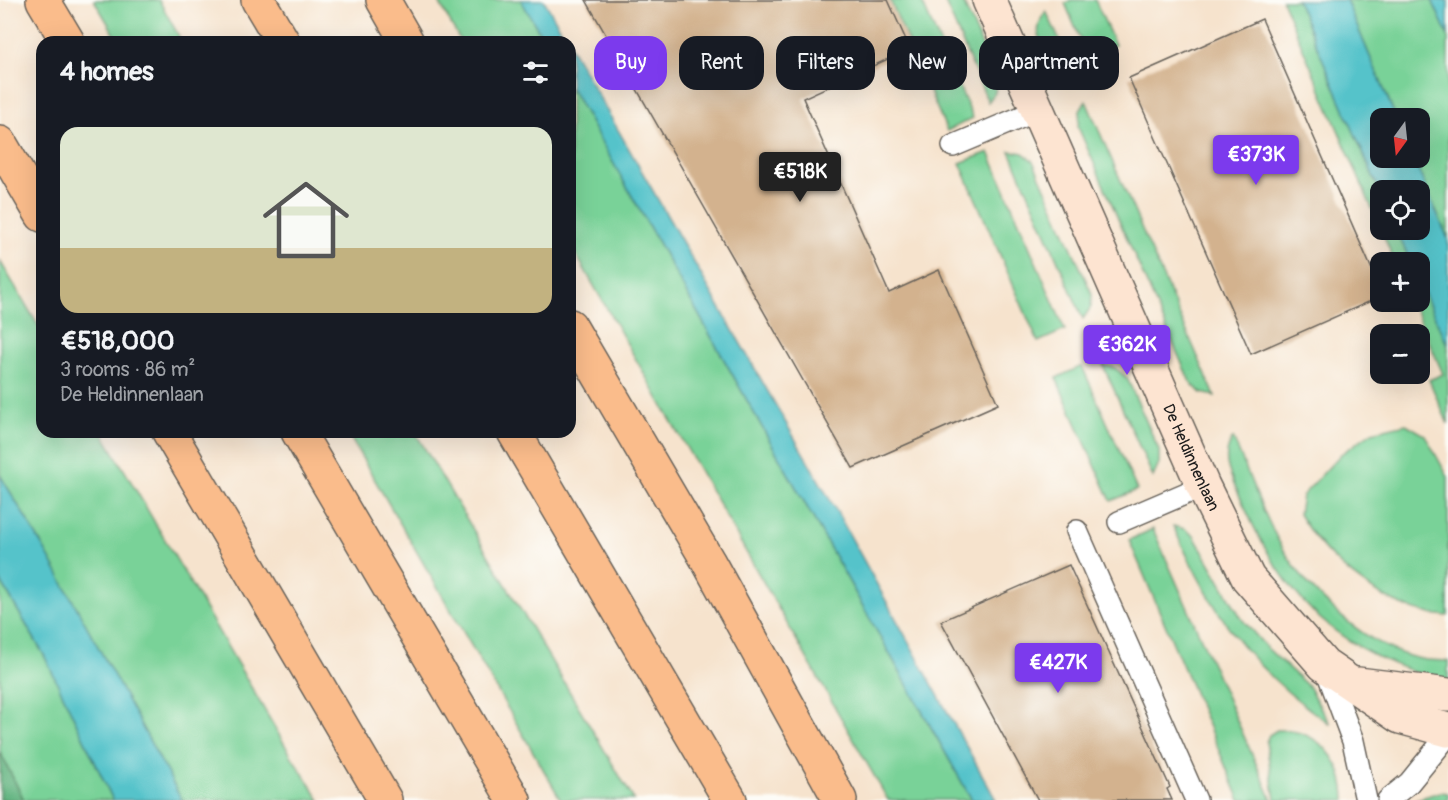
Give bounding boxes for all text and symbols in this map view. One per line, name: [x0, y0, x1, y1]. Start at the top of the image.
chip: Buy: [594, 36, 667, 90]
chip: Rent: [679, 36, 764, 90]
chip: Filters: [776, 36, 875, 90]
chip: New: [887, 36, 967, 90]
chip: Apartment: [979, 36, 1119, 90]
text: 4 homes: [60, 56, 154, 88]
icon: filters: [519, 56, 552, 89]
north arrow: [1370, 108, 1430, 168]
map controls: [1370, 108, 1430, 384]
pin: €373K: [1214, 135, 1298, 186]
text: €373K: [1227, 142, 1285, 167]
pin: €518K: [758, 152, 842, 203]
text: €518K: [773, 159, 827, 184]
icon: home: [252, 166, 360, 274]
button: locate: [1370, 180, 1430, 240]
button: +: [1370, 252, 1430, 312]
button: −: [1370, 324, 1430, 384]
text: €518,000: [60, 325, 174, 357]
pin: €362K: [1085, 325, 1169, 376]
text: €362K: [1097, 332, 1157, 357]
text: 3 rooms · 86 m²: [60, 357, 195, 382]
text: De Heldinnenlaan: [60, 382, 204, 407]
street label: De Heldinnenlaan: [1158, 401, 1224, 514]
pin: €427K: [1016, 643, 1100, 694]
text: €427K: [1029, 650, 1087, 675]

